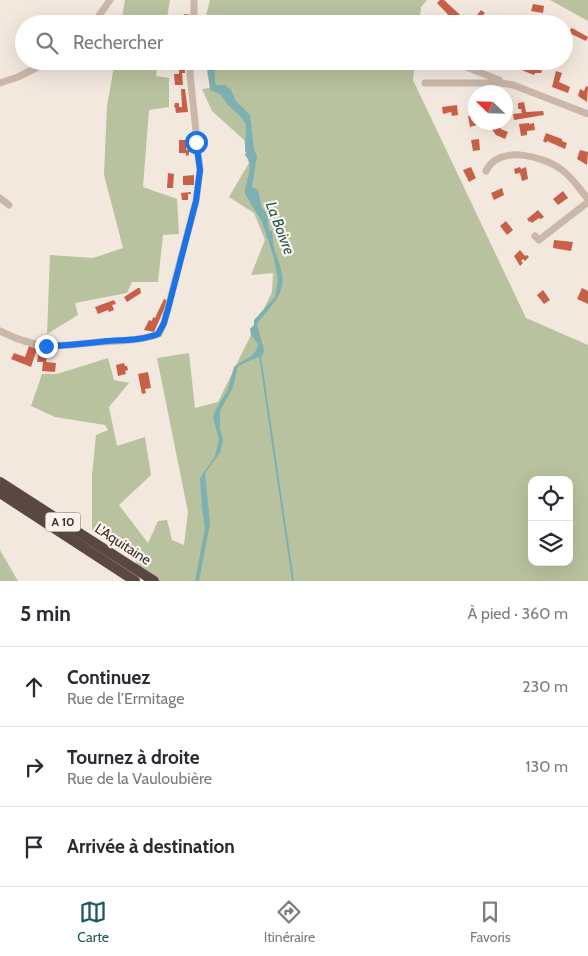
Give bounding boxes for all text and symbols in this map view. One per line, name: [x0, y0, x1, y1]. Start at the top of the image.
search box: [15, 15, 573, 70]
icon: search: [33, 29, 61, 57]
text: Rechercher: [73, 31, 163, 54]
north arrow: [468, 85, 513, 130]
route start: [185, 131, 208, 154]
water label: La Boivre: [262, 199, 298, 257]
route end: [35, 335, 58, 358]
map controls: [528, 476, 573, 566]
button: locate: [528, 476, 573, 521]
road number: A 10: [46, 512, 80, 532]
street label: L'Aquitaine: [91, 519, 155, 569]
button: layers: [528, 521, 573, 566]
text: 5 min: [20, 601, 71, 626]
text: À pied · 360 m: [468, 604, 568, 623]
text: Continuez: [67, 666, 150, 689]
icon: ahead: [20, 673, 48, 701]
text: 230 m: [522, 677, 568, 696]
text: Rue de l’Ermitage: [67, 689, 184, 708]
text: Tournez à droite: [67, 746, 200, 769]
icon: right: [20, 753, 48, 781]
text: 130 m: [525, 757, 568, 776]
text: Rue de la Vauloubière: [67, 769, 212, 788]
icon: arrive: [20, 833, 48, 861]
text: Arrivée à destination: [67, 835, 235, 858]
tab: Carte: [77, 898, 109, 946]
tab: Itinéraire: [264, 898, 315, 946]
tab: Favoris: [470, 898, 511, 946]

